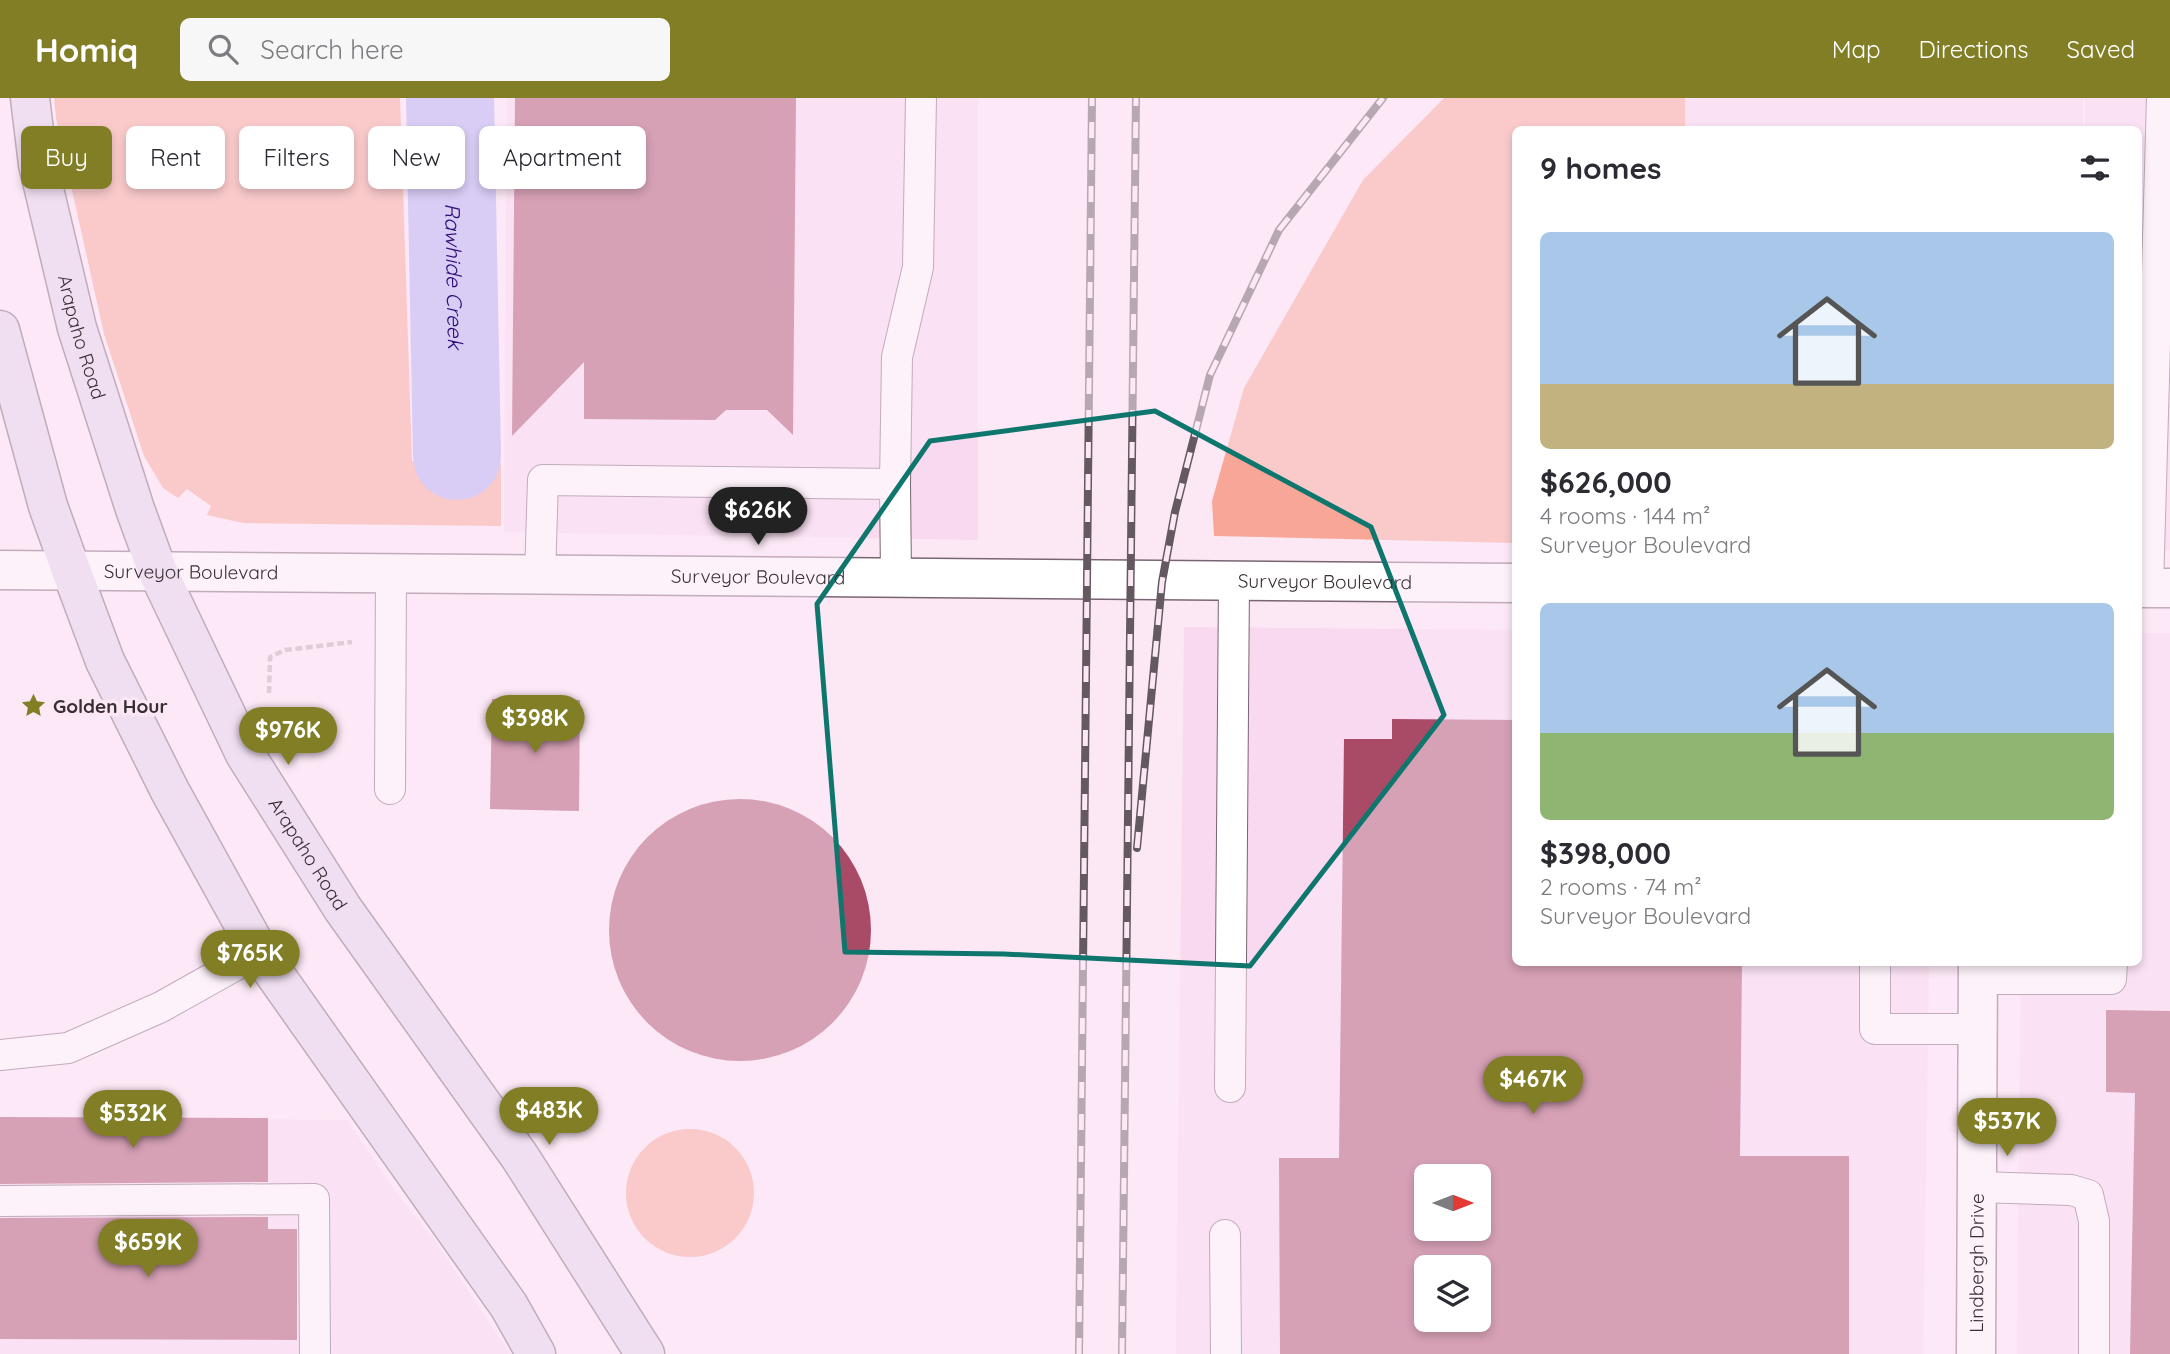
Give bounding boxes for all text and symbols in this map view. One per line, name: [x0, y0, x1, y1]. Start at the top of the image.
search box: [180, 18, 670, 81]
text: Homiq: [35, 29, 138, 70]
icon: search: [204, 30, 242, 68]
text: Search here: [260, 33, 404, 66]
text: Map: [1832, 34, 1881, 64]
text: Directions: [1919, 34, 2029, 64]
text: Saved: [2067, 34, 2135, 64]
chip: Buy: [21, 126, 112, 189]
chip: Rent: [126, 126, 225, 189]
chip: Filters: [239, 126, 354, 189]
chip: New: [368, 126, 465, 189]
chip: Apartment: [479, 126, 646, 189]
text: 9 homes: [1540, 149, 1662, 187]
icon: filters: [2076, 149, 2114, 187]
water label: Rawhide Creek: [440, 203, 469, 351]
street label: Arapaho Road: [53, 272, 111, 402]
icon: home: [1764, 278, 1890, 404]
text: $626,000: [1540, 463, 1672, 501]
pin: $626K: [709, 488, 807, 547]
text: $626K: [724, 495, 792, 524]
text: 4 rooms · 144 m²: [1540, 501, 1710, 530]
text: Surveyor Boulevard: [1540, 530, 1751, 559]
street label: Surveyor Boulevard: [104, 559, 278, 584]
street label: Surveyor Boulevard: [671, 564, 845, 589]
street label: Surveyor Boulevard: [1238, 569, 1412, 594]
icon: home: [1764, 649, 1890, 775]
place icon: Golden Hour: [19, 692, 47, 720]
place label: Golden Hour: [53, 694, 168, 718]
pin: $398K: [486, 696, 584, 755]
text: $398K: [502, 703, 568, 732]
pin: $976K: [239, 708, 337, 767]
text: $976K: [255, 715, 321, 744]
street label: Arapaho Road: [264, 793, 353, 915]
text: $398,000: [1540, 834, 1671, 872]
text: 2 rooms · 74 m²: [1540, 872, 1702, 901]
text: Surveyor Boulevard: [1540, 901, 1751, 930]
pin: $765K: [201, 930, 299, 990]
text: $765K: [217, 938, 283, 967]
pin: $467K: [1484, 1056, 1582, 1116]
text: $467K: [1499, 1064, 1567, 1093]
pin: $483K: [500, 1088, 598, 1147]
pin: $532K: [84, 1090, 182, 1150]
text: $483K: [515, 1095, 583, 1124]
text: $532K: [99, 1098, 167, 1127]
pin: $537K: [1958, 1098, 2056, 1158]
text: $537K: [1973, 1106, 2041, 1135]
north arrow: [1414, 1164, 1491, 1241]
map controls: [1414, 1164, 1491, 1332]
street label: Lindbergh Drive: [1964, 1193, 1989, 1333]
pin: $659K: [99, 1220, 197, 1279]
text: $659K: [114, 1227, 182, 1256]
button: layers: [1414, 1255, 1491, 1332]

